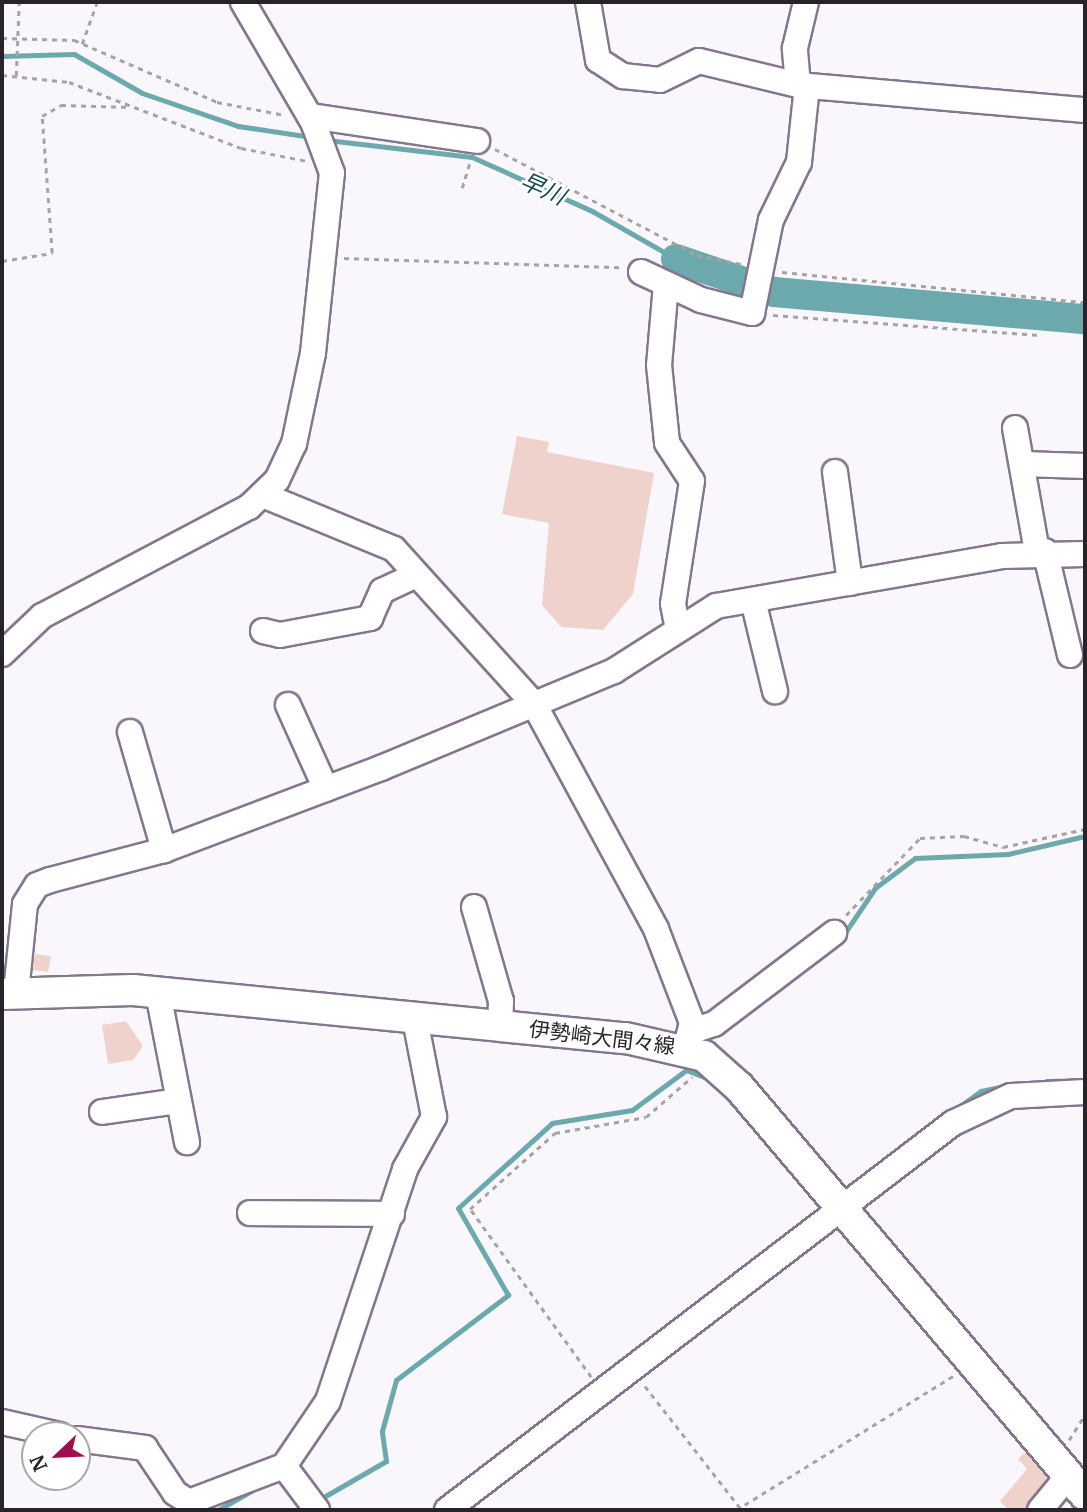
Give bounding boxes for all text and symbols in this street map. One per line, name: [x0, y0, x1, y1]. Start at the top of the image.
water label: 早川: [516, 167, 570, 211]
street label: 伊勢崎大間々線: [528, 1017, 676, 1059]
north arrow: [21, 1421, 91, 1491]
text: N: [25, 1452, 52, 1475]

